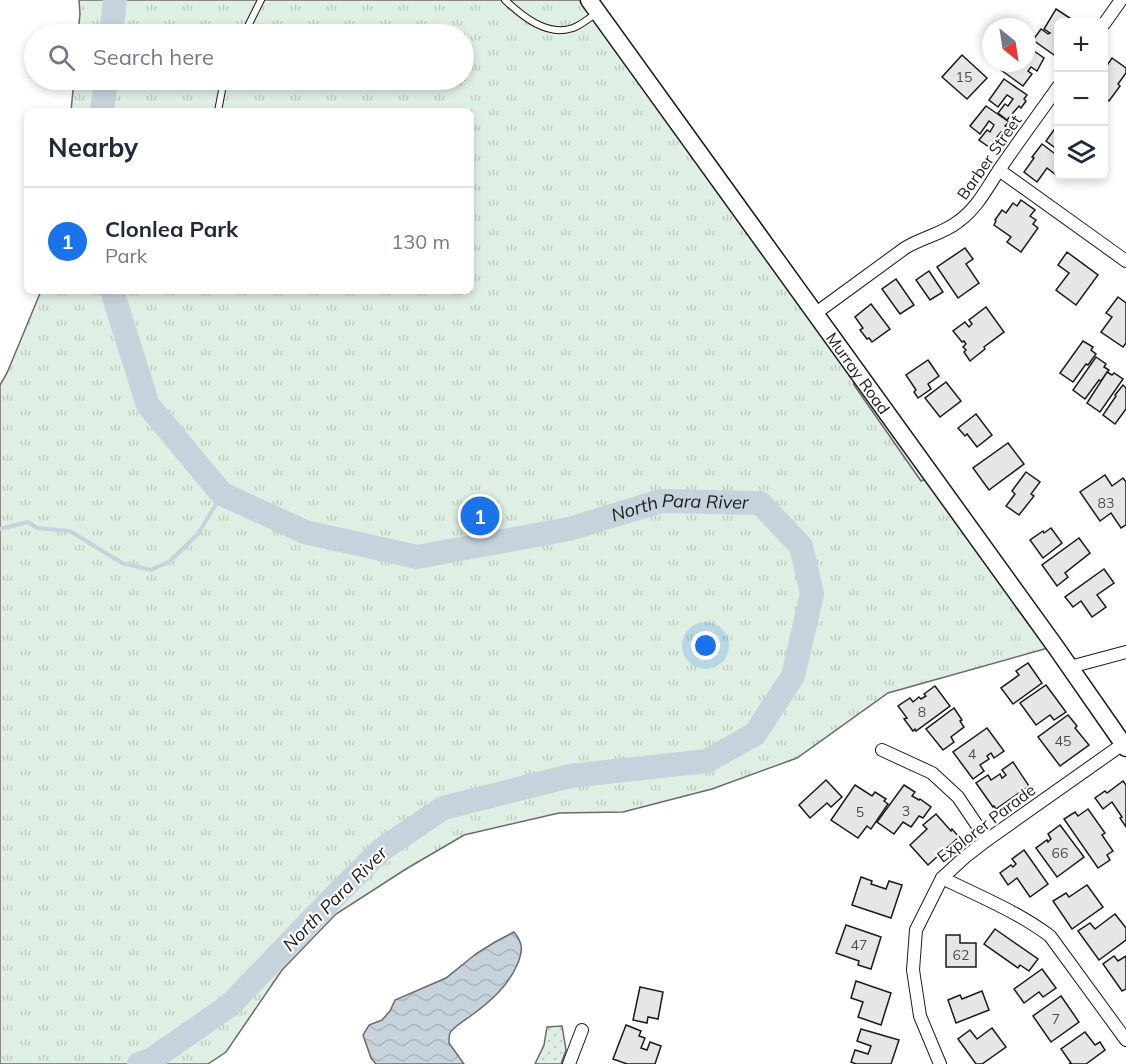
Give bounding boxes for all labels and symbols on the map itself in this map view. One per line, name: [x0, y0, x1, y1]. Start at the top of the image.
north arrow: [982, 18, 1036, 72]
house number: 15: [956, 68, 972, 86]
street label: Barber Street: [952, 110, 1026, 203]
street label: Murray Road: [822, 328, 894, 418]
water label: North Para River: [608, 489, 750, 527]
pin: 1: [460, 494, 500, 538]
house number: 83: [1098, 494, 1114, 512]
your location: [691, 631, 720, 660]
house number: 8: [918, 703, 926, 721]
house number: 45: [1055, 732, 1071, 750]
house number: 4: [968, 745, 977, 763]
street label: Explorer Parade: [933, 779, 1039, 867]
house number: 3: [902, 802, 910, 820]
house number: 5: [856, 803, 864, 821]
water label: North Para River: [277, 840, 393, 956]
house number: 66: [1052, 844, 1068, 862]
house number: 47: [851, 936, 867, 954]
house number: 62: [953, 946, 969, 964]
house number: 7: [1052, 1010, 1060, 1028]

